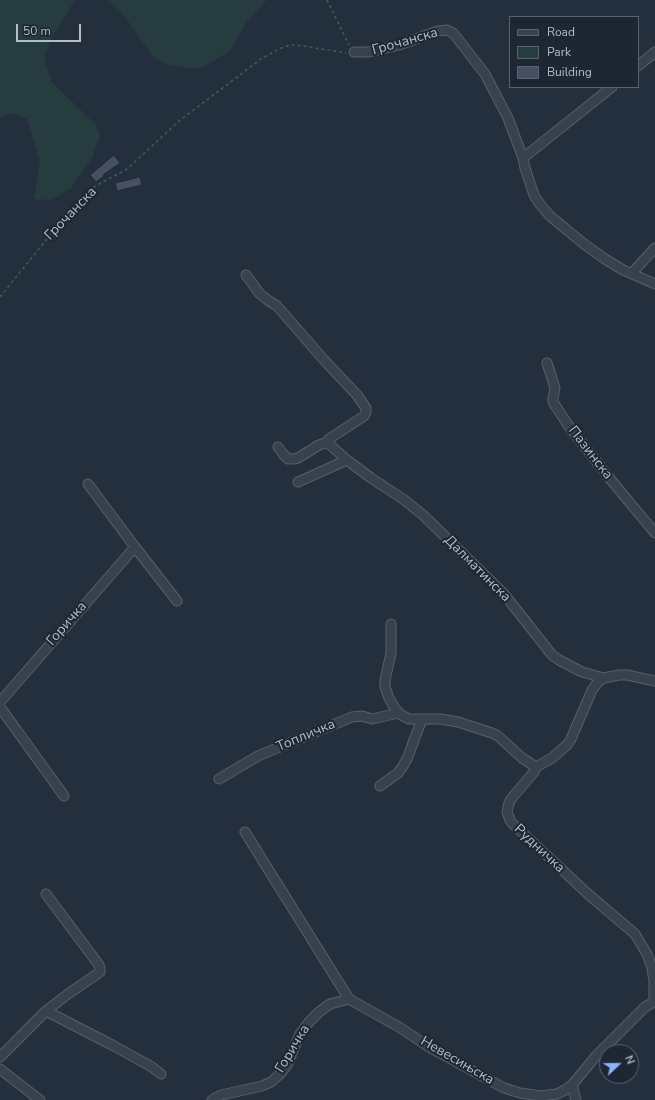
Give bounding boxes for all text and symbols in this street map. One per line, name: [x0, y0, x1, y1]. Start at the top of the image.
scale bar: [18, 16, 83, 42]
legend: [509, 16, 639, 88]
text: 50 m: [23, 23, 51, 39]
text: Road: [547, 24, 575, 40]
street label: Грочанска: [370, 25, 440, 59]
text: Park: [547, 44, 571, 60]
text: Building: [547, 64, 592, 80]
street label: Грочанска: [41, 184, 101, 244]
street label: Пазинска: [564, 423, 616, 483]
street label: Далматинска: [440, 532, 514, 606]
street label: Горичка: [43, 599, 91, 649]
street label: Топличка: [274, 716, 338, 756]
street label: Рудничка: [510, 821, 568, 877]
street label: Горичка: [272, 1022, 314, 1076]
street label: Невесињска: [417, 1033, 497, 1089]
north arrow: [599, 1044, 639, 1084]
text: N: [621, 1053, 638, 1066]

